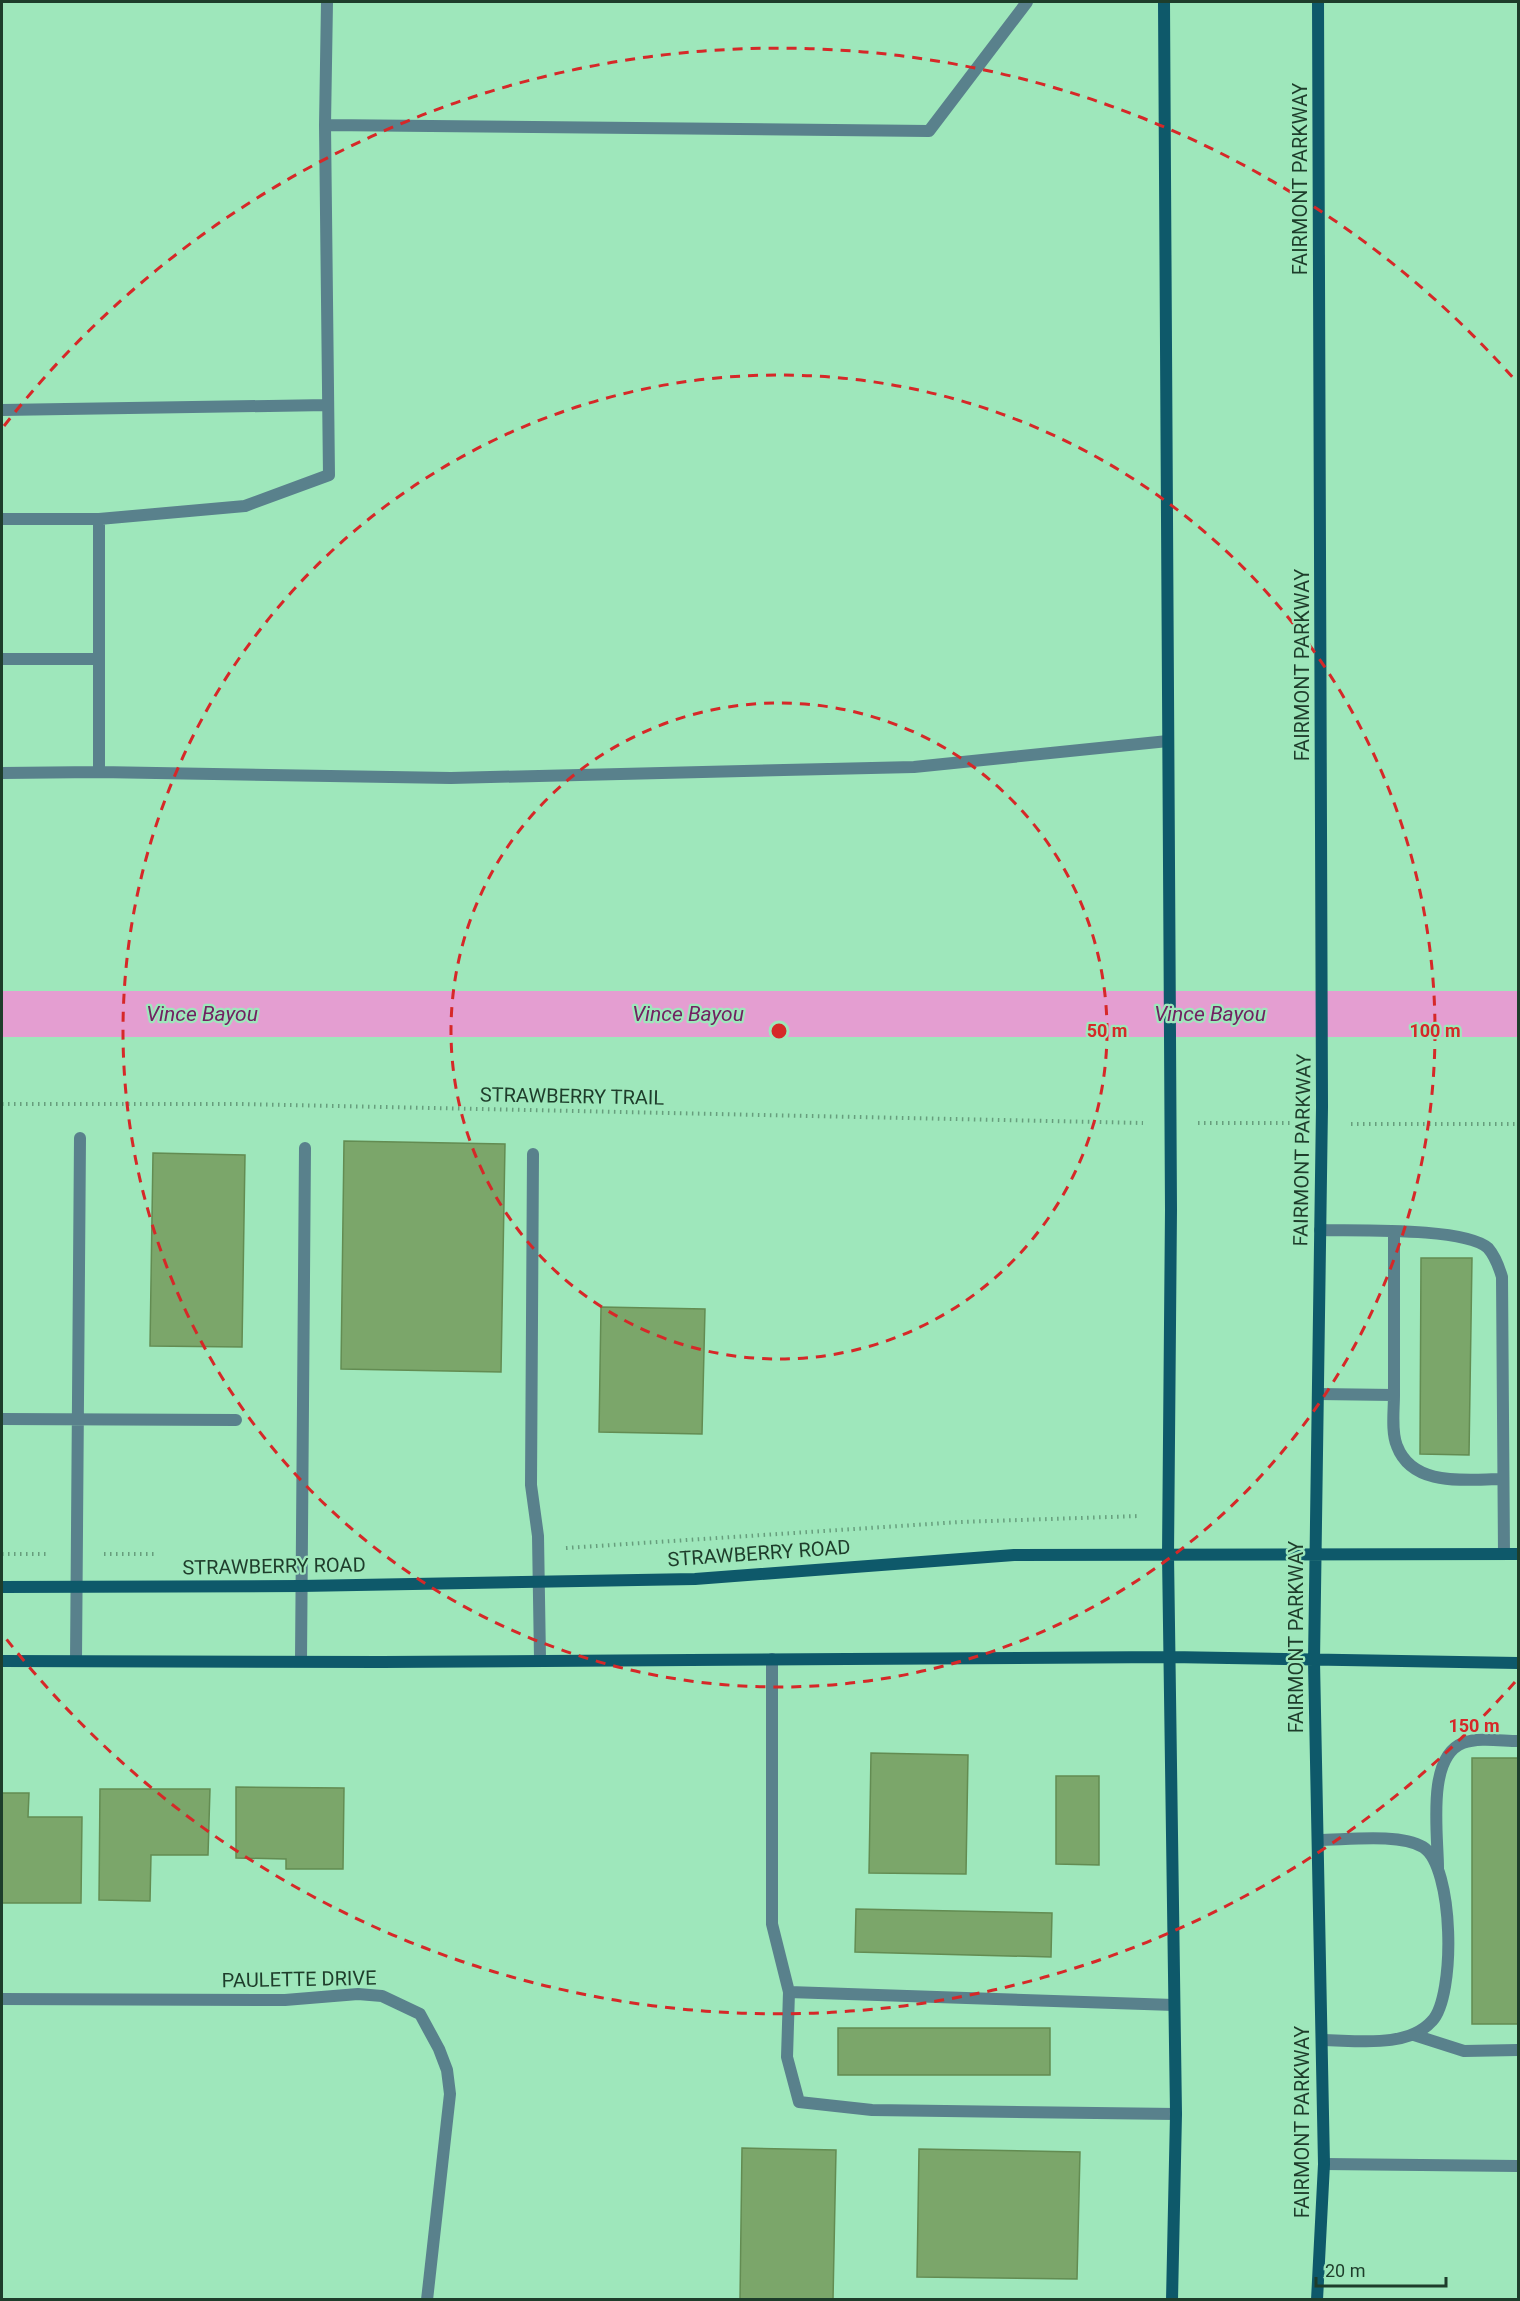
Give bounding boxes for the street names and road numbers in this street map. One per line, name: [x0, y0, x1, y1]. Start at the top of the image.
street label: FAIRMONT PARKWAY: [1288, 83, 1312, 275]
street label: FAIRMONT PARKWAY: [1290, 569, 1314, 761]
street label: FAIRMONT PARKWAY: [1288, 1054, 1316, 1246]
street label: STRAWBERRY TRAIL: [480, 1082, 665, 1110]
street label: STRAWBERRY ROAD: [667, 1535, 851, 1571]
street label: FAIRMONT PARKWAY: [1284, 1541, 1308, 1733]
street label: STRAWBERRY ROAD: [182, 1552, 366, 1580]
street label: PAULETTE DRIVE: [221, 1966, 377, 1992]
street label: FAIRMONT PARKWAY: [1290, 2026, 1314, 2218]

